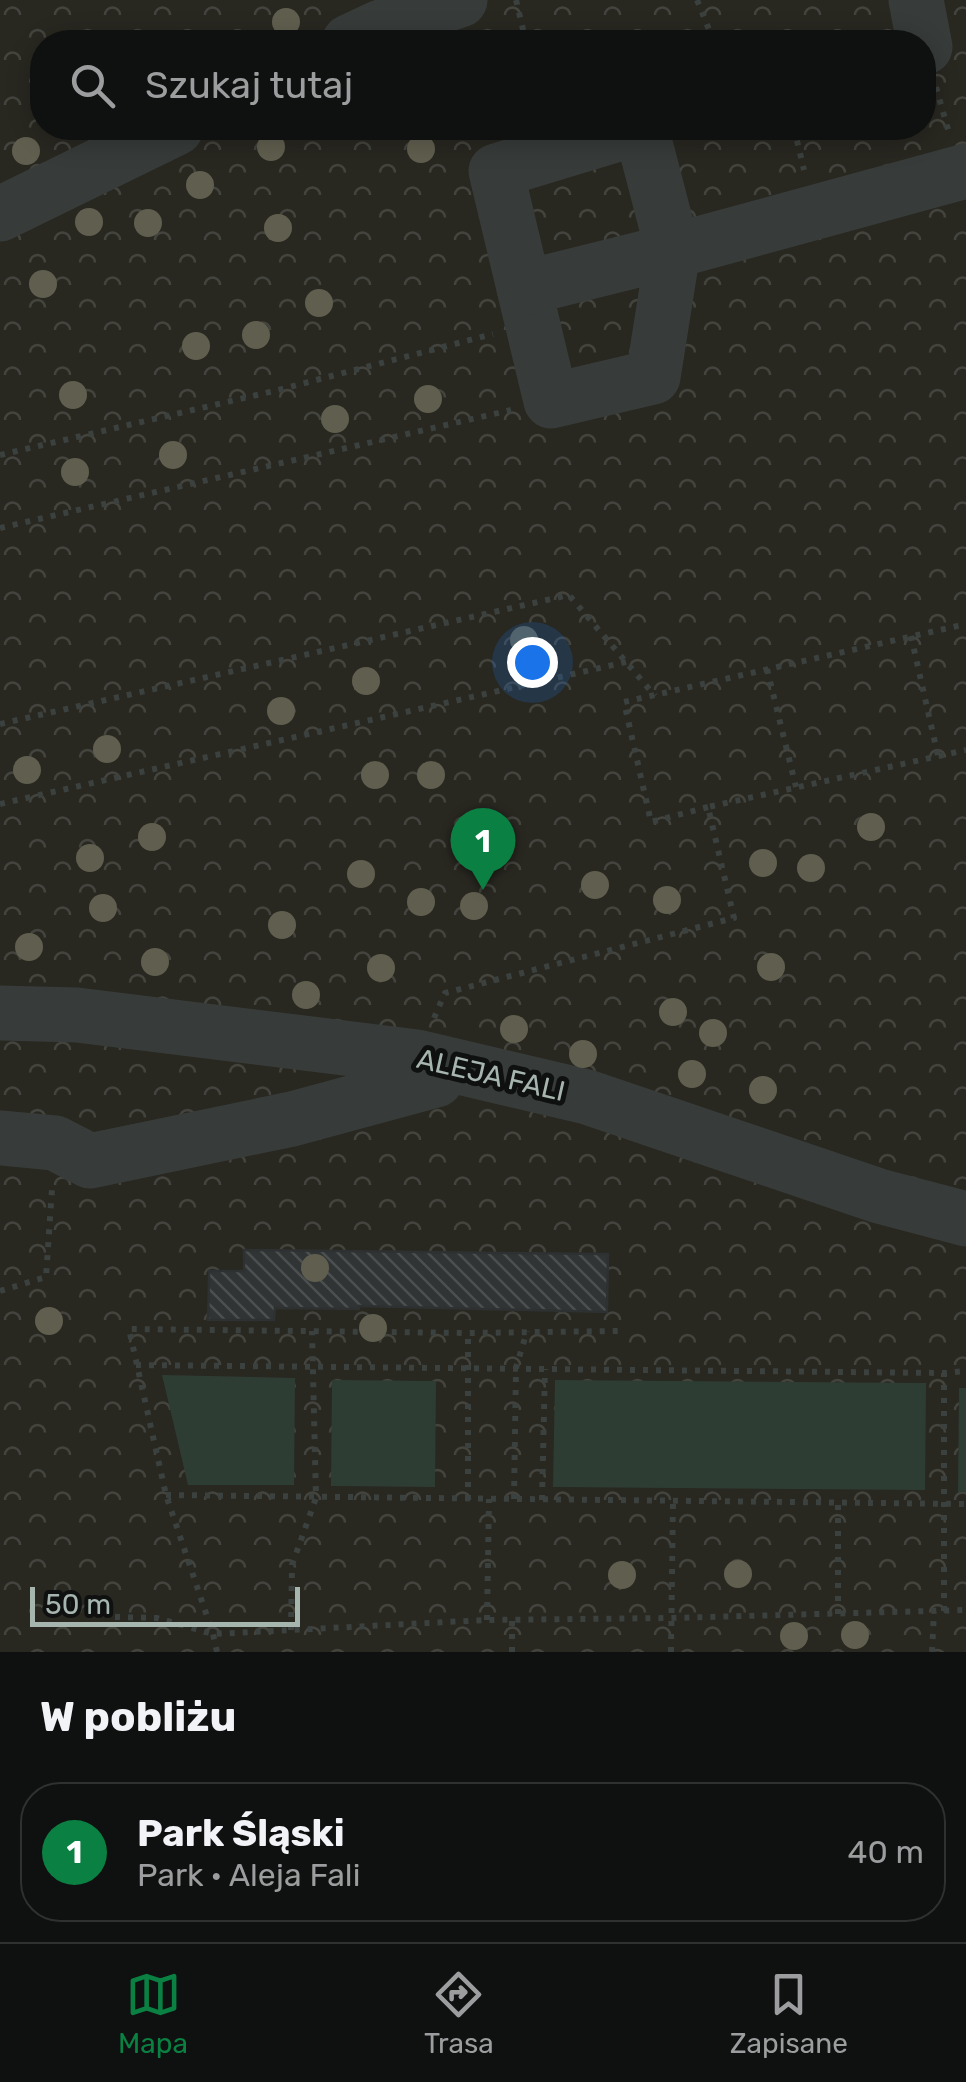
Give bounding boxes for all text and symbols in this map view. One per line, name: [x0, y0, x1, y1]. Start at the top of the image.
search box: [30, 30, 936, 140]
icon: search: [65, 58, 120, 113]
text: Szukaj tutaj: [145, 62, 353, 108]
your location: [507, 637, 558, 688]
pin: 1: [450, 808, 516, 890]
street label: ALEJA FALI: [414, 1042, 568, 1108]
scale bar: [30, 1582, 300, 1626]
text: 50 m: [45, 1588, 111, 1621]
text: W pobliżu: [40, 1692, 236, 1742]
text: Park Śląski: [137, 1810, 345, 1856]
text: 1: [67, 1833, 82, 1871]
text: 40 m: [848, 1833, 924, 1871]
text: Park · Aleja Fali: [137, 1856, 360, 1894]
tab: Mapa: [118, 1967, 188, 2060]
tab: Trasa: [424, 1967, 494, 2060]
tab: Zapisane: [730, 1967, 848, 2060]

